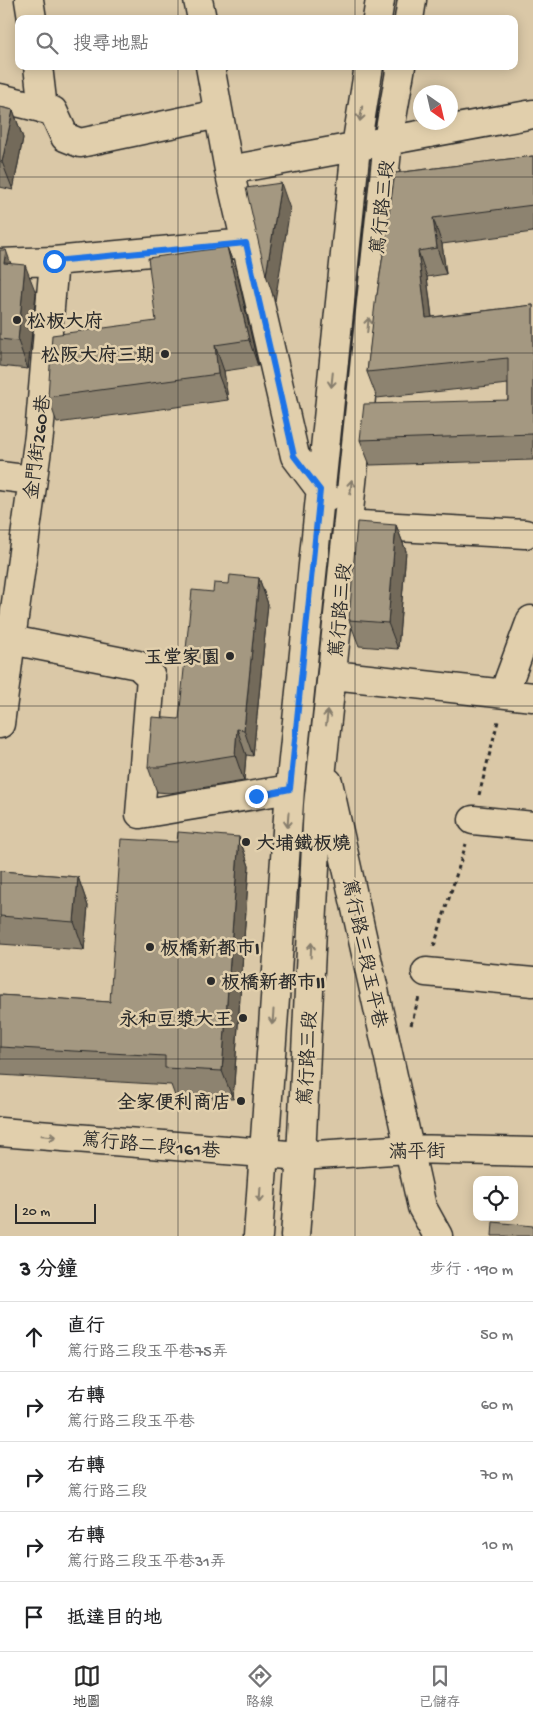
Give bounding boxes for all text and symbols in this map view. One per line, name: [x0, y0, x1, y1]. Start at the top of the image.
search box: [15, 15, 518, 70]
icon: search: [33, 29, 61, 57]
text: 搜尋地點: [73, 34, 149, 57]
north arrow: [413, 85, 458, 130]
one-way arrow: [356, 106, 366, 122]
street label: 篤行路三段: [367, 159, 401, 256]
route start: [43, 250, 66, 273]
place label: 松板大府: [27, 311, 103, 335]
marker: 松板大府: [11, 314, 23, 326]
one-way arrow: [363, 317, 373, 333]
place label: 松阪大府三期: [41, 345, 155, 369]
marker: 松阪大府三期: [159, 348, 171, 360]
one-way arrow: [327, 372, 337, 388]
street label: 金門街260巷: [21, 393, 57, 501]
one-way arrow: [346, 479, 356, 495]
street label: 篤行路三段: [326, 562, 358, 659]
place label: 玉堂家園: [144, 647, 220, 671]
marker: 玉堂家園: [224, 650, 236, 662]
one-way arrow: [322, 710, 332, 726]
route end: [245, 785, 268, 808]
one-way arrow: [283, 812, 293, 828]
place label: 大埔鐵板燒: [256, 833, 351, 857]
marker: 大埔鐵板燒: [240, 836, 252, 848]
street label: 篤行路三段玉平巷: [336, 877, 391, 1030]
place label: 板橋新都市I: [160, 938, 260, 962]
marker: 板橋新都市I: [144, 941, 156, 953]
one-way arrow: [307, 942, 316, 958]
place label: 板橋新都市II: [221, 972, 325, 996]
marker: 板橋新都市II: [205, 975, 217, 987]
place label: 永和豆漿大王: [119, 1009, 233, 1033]
one-way arrow: [268, 1009, 278, 1025]
street label: 篤行路三段: [295, 1010, 323, 1106]
marker: 永和豆漿大王: [237, 1012, 249, 1024]
place label: 全家便利商店: [117, 1092, 231, 1116]
marker: 全家便利商店: [235, 1095, 247, 1107]
street label: 篤行路二段161巷: [80, 1129, 221, 1165]
one-way arrow: [40, 1131, 56, 1141]
street label: 滿平街: [388, 1141, 446, 1165]
map controls: [473, 1176, 518, 1221]
button: locate: [473, 1176, 518, 1221]
one-way arrow: [256, 1186, 265, 1202]
scale bar: [15, 1201, 96, 1224]
text: 20 m: [22, 1204, 50, 1221]
text: 3 分鐘: [20, 1259, 78, 1284]
text: 步行 · 190 m: [430, 1262, 513, 1281]
text: 直行: [67, 1316, 105, 1339]
icon: ahead: [20, 1323, 48, 1351]
text: 50 m: [480, 1327, 513, 1346]
text: 篤行路三段玉平巷75弄: [67, 1344, 228, 1363]
text: 右轉: [67, 1386, 105, 1409]
icon: right: [20, 1393, 48, 1421]
text: 60 m: [481, 1397, 513, 1416]
text: 篤行路三段玉平巷: [67, 1414, 195, 1433]
text: 右轉: [67, 1456, 105, 1479]
icon: right: [20, 1463, 48, 1491]
text: 70 m: [480, 1467, 513, 1486]
text: 篤行路三段: [67, 1484, 147, 1503]
text: 右轉: [67, 1526, 105, 1549]
icon: right: [20, 1533, 48, 1561]
text: 10 m: [482, 1537, 513, 1556]
text: 篤行路三段玉平巷31弄: [67, 1554, 226, 1573]
icon: arrive: [20, 1603, 48, 1631]
text: 抵達目的地: [67, 1608, 162, 1631]
tab: 地圖: [73, 1662, 101, 1712]
tab: 路線: [246, 1662, 274, 1712]
tab: 已儲存: [419, 1662, 461, 1712]

